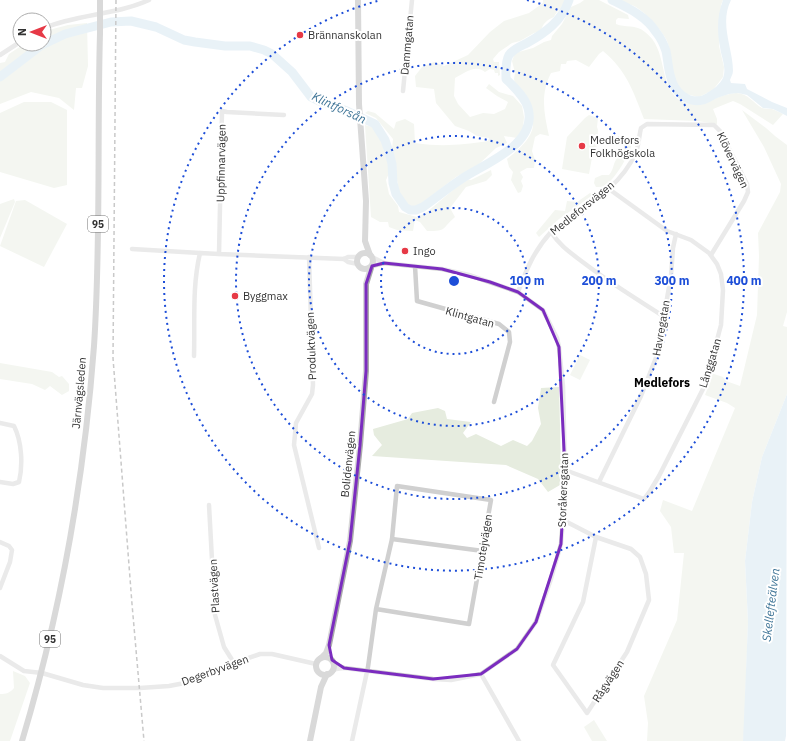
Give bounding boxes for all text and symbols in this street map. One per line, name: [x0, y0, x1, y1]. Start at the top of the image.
north arrow: [12, 12, 52, 52]
street label: Dammgatan: [397, 14, 417, 76]
text: N: [15, 28, 29, 36]
place label: Brännanskolan: [308, 28, 382, 42]
marker: Brännanskolan: [295, 30, 305, 40]
water label: Klintforsån: [310, 88, 369, 127]
street label: Uppfinnarvägen: [213, 124, 229, 202]
street label: Klövervägen: [714, 130, 752, 190]
place label: Medlefors Folkhögskola: [590, 133, 655, 160]
marker: Medlefors Folkhögskola: [577, 141, 587, 151]
street label: Medleforsvägen: [547, 178, 617, 238]
road number: 95: [88, 216, 108, 232]
place label: Ingo: [413, 244, 436, 258]
marker: Ingo: [400, 246, 410, 256]
text: 100 m: [509, 273, 545, 288]
text: 200 m: [581, 273, 617, 288]
text: 300 m: [654, 273, 690, 288]
text: 400 m: [726, 273, 762, 288]
centre of rings: [447, 274, 461, 288]
place label: Byggmax: [243, 289, 288, 303]
marker: Byggmax: [230, 291, 240, 301]
street label: Havregatan: [649, 299, 673, 357]
street label: Klintgatan: [444, 303, 496, 331]
street label: Produktvägen: [303, 312, 319, 380]
street label: Långgatan: [696, 337, 724, 389]
street label: Järnvägsleden: [69, 357, 89, 429]
district label: Medlefors: [634, 375, 690, 390]
street label: Bolidenvägen: [338, 430, 358, 498]
street label: Storåkersgatan: [555, 452, 571, 528]
street label: Timotejvägen: [471, 513, 495, 581]
street label: Plastvägen: [206, 559, 222, 613]
water label: Skellefteälven: [759, 567, 782, 642]
road number: 95: [40, 631, 60, 647]
street label: Degerbyvägen: [180, 651, 250, 689]
street label: Rågvägen: [589, 657, 627, 705]

